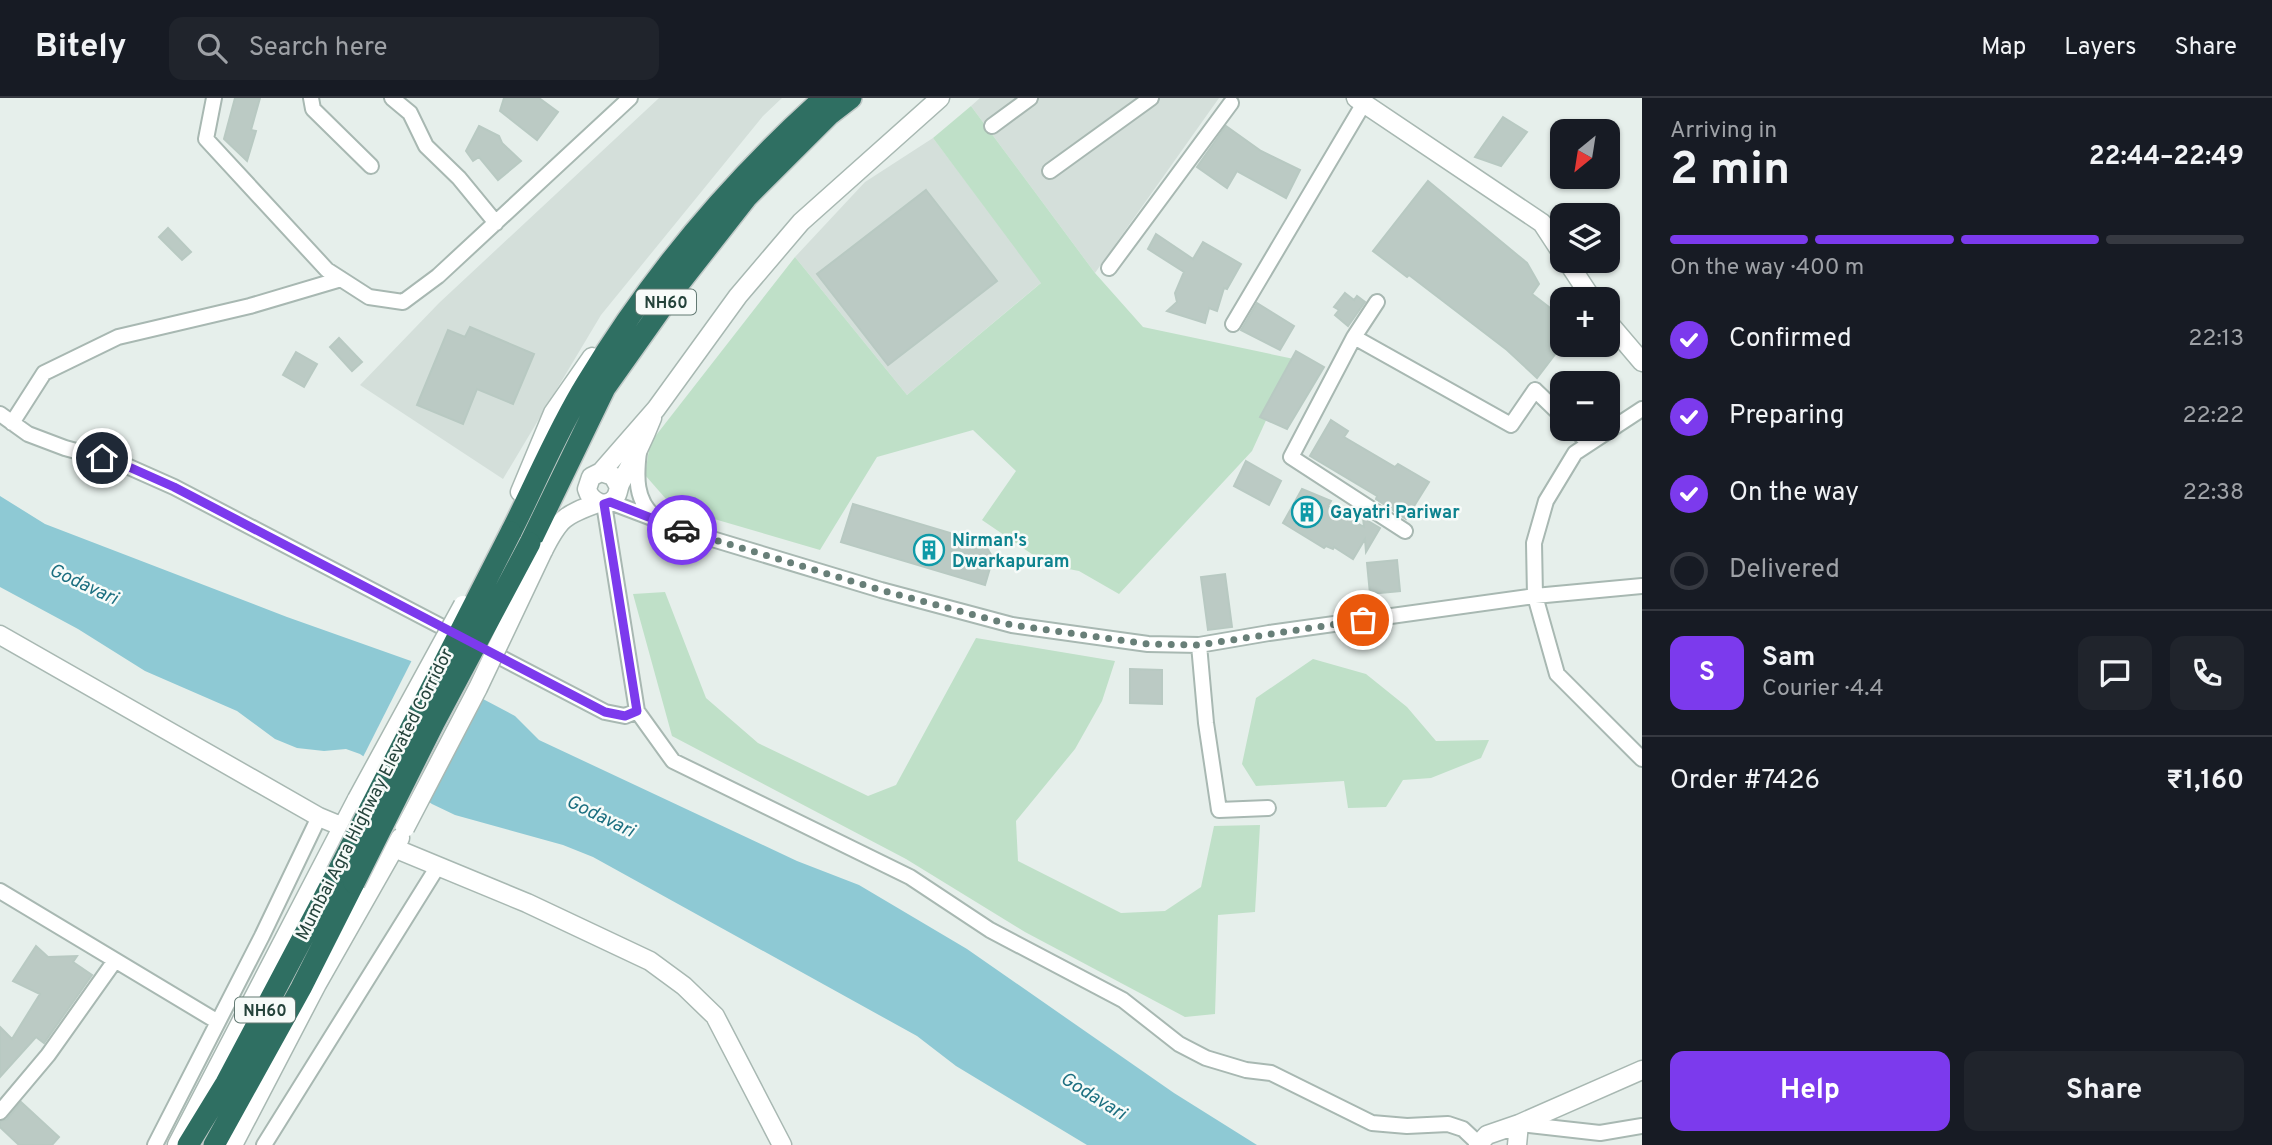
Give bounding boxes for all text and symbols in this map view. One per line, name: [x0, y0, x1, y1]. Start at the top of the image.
search box: [169, 17, 659, 80]
text: Bitely: [35, 27, 127, 69]
icon: search: [193, 29, 231, 67]
text: Search here: [249, 32, 388, 65]
text: Map: [1981, 33, 2026, 63]
text: Layers: [2064, 33, 2136, 63]
text: Share: [2174, 33, 2237, 63]
text: Arriving in: [1670, 117, 1777, 146]
north arrow: [1550, 119, 1620, 189]
map controls: [1550, 119, 1620, 441]
text: 22:44–22:49: [2089, 141, 2244, 174]
text: 2 min: [1670, 142, 1790, 201]
button: layers: [1550, 203, 1620, 273]
text: On the way · 400 m: [1670, 254, 1864, 283]
button: +: [1550, 287, 1620, 357]
road number: NH60: [636, 290, 696, 314]
icon: check: [1670, 321, 1708, 359]
text: Confirmed: [1729, 323, 1852, 356]
text: 22:13: [2188, 325, 2244, 354]
button: −: [1550, 371, 1620, 441]
icon: check: [1670, 398, 1708, 436]
text: Preparing: [1729, 400, 1844, 433]
text: 22:22: [2183, 402, 2244, 431]
pin: [72, 428, 132, 488]
icon: home: [83, 439, 121, 477]
icon: check: [1670, 475, 1708, 513]
text: On the way: [1729, 477, 1859, 510]
text: 22:38: [2183, 479, 2244, 508]
courier: [647, 495, 717, 565]
building icon: Gayatri Pariwar: [1290, 495, 1324, 529]
place label: Gayatri Pariwar: [1330, 502, 1460, 525]
icon: car: [663, 511, 701, 549]
place label: Nirman's Dwarkapuram: [952, 530, 1070, 574]
building icon: Nirman's Dwarkapuram: [912, 533, 946, 567]
text: Delivered: [1729, 554, 1840, 587]
water label: Godavari: [45, 558, 123, 612]
pin: [1333, 590, 1393, 650]
icon: bag: [1344, 601, 1382, 639]
button: chat: [2078, 636, 2152, 710]
button: phone: [2170, 636, 2244, 710]
text: Sam: [1762, 642, 1815, 675]
street label: Mumbai Agra Highway Elevated Corridor: [291, 645, 459, 945]
text: S: [1699, 657, 1715, 690]
text: Courier · 4.4: [1762, 675, 1884, 704]
text: Order #7426: [1670, 765, 1820, 798]
text: ₹1,160: [2166, 765, 2244, 798]
water label: Godavari: [562, 790, 639, 844]
road number: NH60: [235, 998, 295, 1022]
button: Help: [1670, 1051, 1950, 1131]
button: Share: [1964, 1051, 2244, 1131]
water label: Godavari: [1056, 1067, 1131, 1127]

